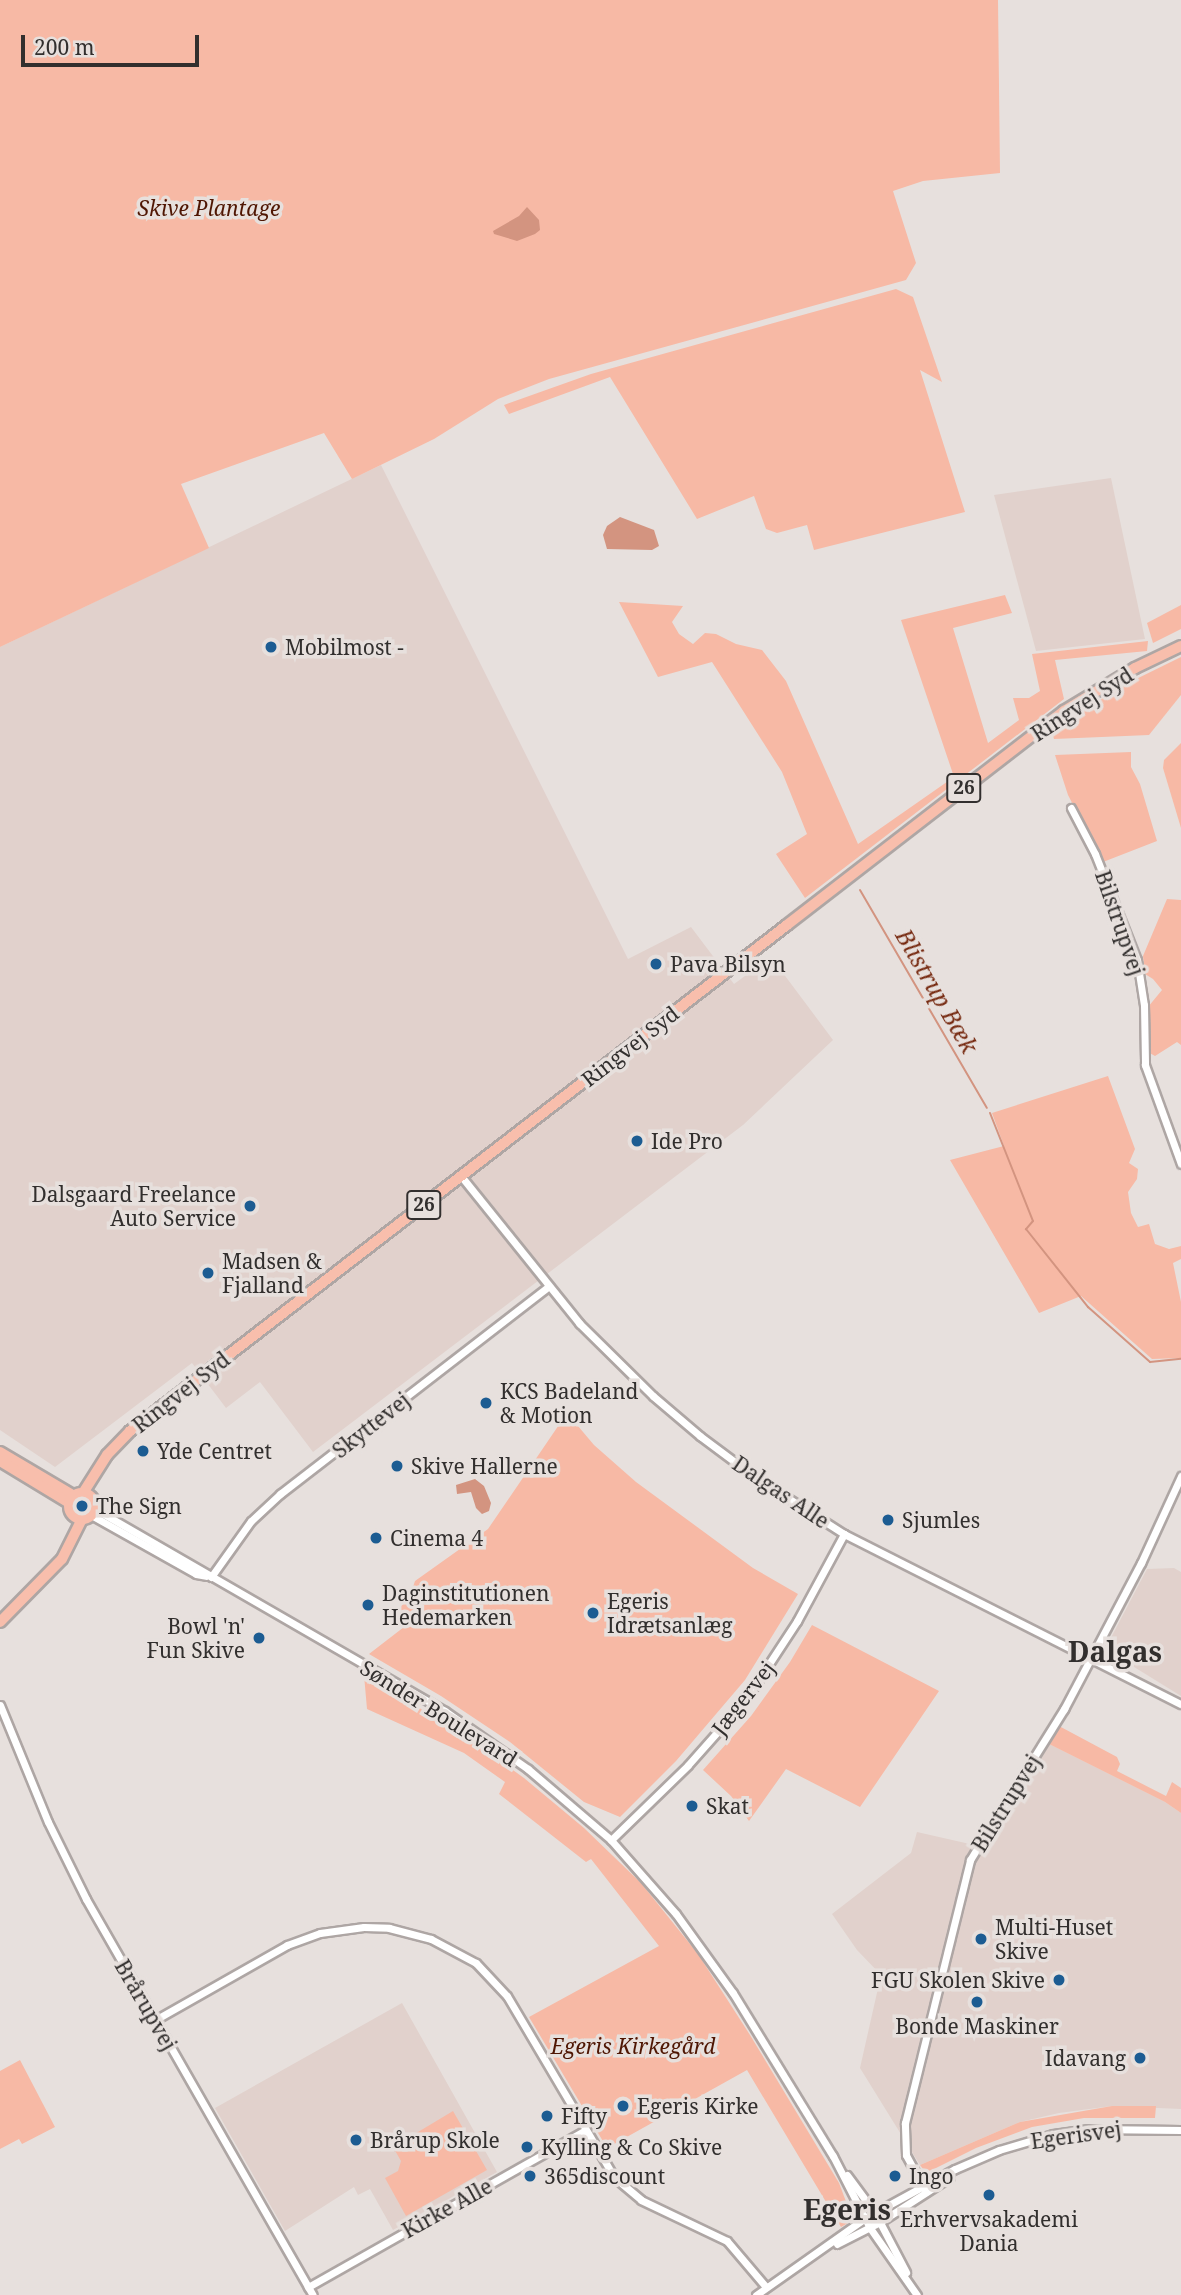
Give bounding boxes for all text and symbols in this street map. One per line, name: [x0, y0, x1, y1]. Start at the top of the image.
scale bar: [24, 21, 203, 65]
text: 200 m: [34, 33, 95, 61]
park label: Skive Plantage: [138, 195, 280, 221]
place label: Mobilmost -: [285, 634, 404, 660]
marker: Mobilmost -: [263, 639, 279, 655]
street label: Ringvej Syd: [1026, 662, 1138, 746]
road number: 26: [945, 772, 983, 804]
street label: Bilstrupvej: [1090, 867, 1150, 979]
water label: Blistrup Bæk: [890, 924, 984, 1058]
place label: Pava Bilsyn: [670, 951, 786, 977]
marker: Pava Bilsyn: [648, 956, 664, 972]
street label: Ringvej Syd: [576, 1000, 684, 1092]
place label: Ide Pro: [651, 1128, 723, 1154]
marker: Ide Pro: [629, 1133, 645, 1149]
place label: Dalsgaard Freelance Auto Service: [32, 1181, 236, 1231]
road number: 26: [405, 1190, 443, 1220]
marker: Dalsgaard Freelance Auto Service: [242, 1198, 258, 1214]
place label: Madsen & Fjalland: [222, 1248, 322, 1298]
marker: Madsen & Fjalland: [200, 1265, 216, 1281]
street label: Ringvej Syd: [127, 1346, 235, 1438]
place label: KCS Badeland & Motion: [500, 1378, 639, 1428]
street label: Skyttevej: [327, 1387, 415, 1463]
marker: KCS Badeland & Motion: [478, 1395, 494, 1411]
place label: Yde Centret: [157, 1438, 272, 1464]
marker: Yde Centret: [135, 1443, 151, 1459]
street label: Dalgas Alle: [728, 1451, 834, 1533]
place label: Skive Hallerne: [411, 1453, 558, 1479]
marker: Skive Hallerne: [389, 1458, 405, 1474]
place label: The Sign: [96, 1493, 182, 1519]
marker: The Sign: [74, 1498, 90, 1514]
place label: Sjumles: [902, 1507, 980, 1533]
marker: Sjumles: [880, 1512, 896, 1528]
place label: Cinema 4: [390, 1525, 483, 1551]
marker: Cinema 4: [368, 1530, 384, 1546]
place label: Daginstitutionen Hedemarken: [382, 1580, 550, 1630]
place label: Egeris Idrætsanlæg: [607, 1588, 732, 1638]
marker: Daginstitutionen Hedemarken: [360, 1597, 376, 1613]
marker: Egeris Idrætsanlæg: [585, 1605, 601, 1621]
place label: Bowl 'n' Fun Skive: [146, 1613, 245, 1663]
marker: Bowl 'n' Fun Skive: [251, 1630, 267, 1646]
district label: Dalgas: [1068, 1634, 1162, 1668]
street label: Sønder Boulevard: [356, 1655, 522, 1771]
street label: Jægervej: [706, 1656, 780, 1740]
street label: Bilstrupvej: [966, 1750, 1046, 1856]
place label: Skat: [706, 1793, 749, 1819]
marker: Skat: [684, 1798, 700, 1814]
place label: Multi-Huset Skive: [995, 1914, 1113, 1964]
marker: Multi-Huset Skive: [973, 1931, 989, 1947]
street label: Brårupvej: [110, 1955, 182, 2055]
place label: FGU Skolen Skive: [871, 1967, 1045, 1993]
marker: FGU Skolen Skive: [1051, 1972, 1067, 1988]
marker: Bonde Maskiner: [969, 1994, 985, 2010]
place label: Bonde Maskiner: [895, 2013, 1059, 2039]
park label: Egeris Kirkegård: [551, 2033, 715, 2059]
place label: Idavang: [1045, 2045, 1126, 2071]
marker: Idavang: [1132, 2050, 1148, 2066]
place label: Egeris Kirke: [637, 2093, 759, 2119]
marker: Egeris Kirke: [615, 2098, 631, 2114]
place label: Fifty: [561, 2103, 607, 2129]
marker: Fifty: [539, 2108, 555, 2124]
street label: Egerisvej: [1029, 2116, 1123, 2154]
place label: Brårup Skole: [370, 2127, 500, 2153]
marker: Brårup Skole: [348, 2132, 364, 2148]
place label: Kylling & Co Skive: [541, 2134, 722, 2160]
marker: Kylling & Co Skive: [519, 2139, 535, 2155]
place label: 365discount: [544, 2163, 665, 2189]
place label: Ingo: [909, 2163, 954, 2189]
marker: 365discount: [522, 2168, 538, 2184]
marker: Ingo: [887, 2168, 903, 2184]
street label: Kirke Alle: [398, 2173, 496, 2243]
marker: Erhvervsakademi Dania: [981, 2187, 997, 2203]
district label: Egeris: [803, 2192, 891, 2226]
place label: Erhvervsakademi Dania: [900, 2206, 1078, 2256]

